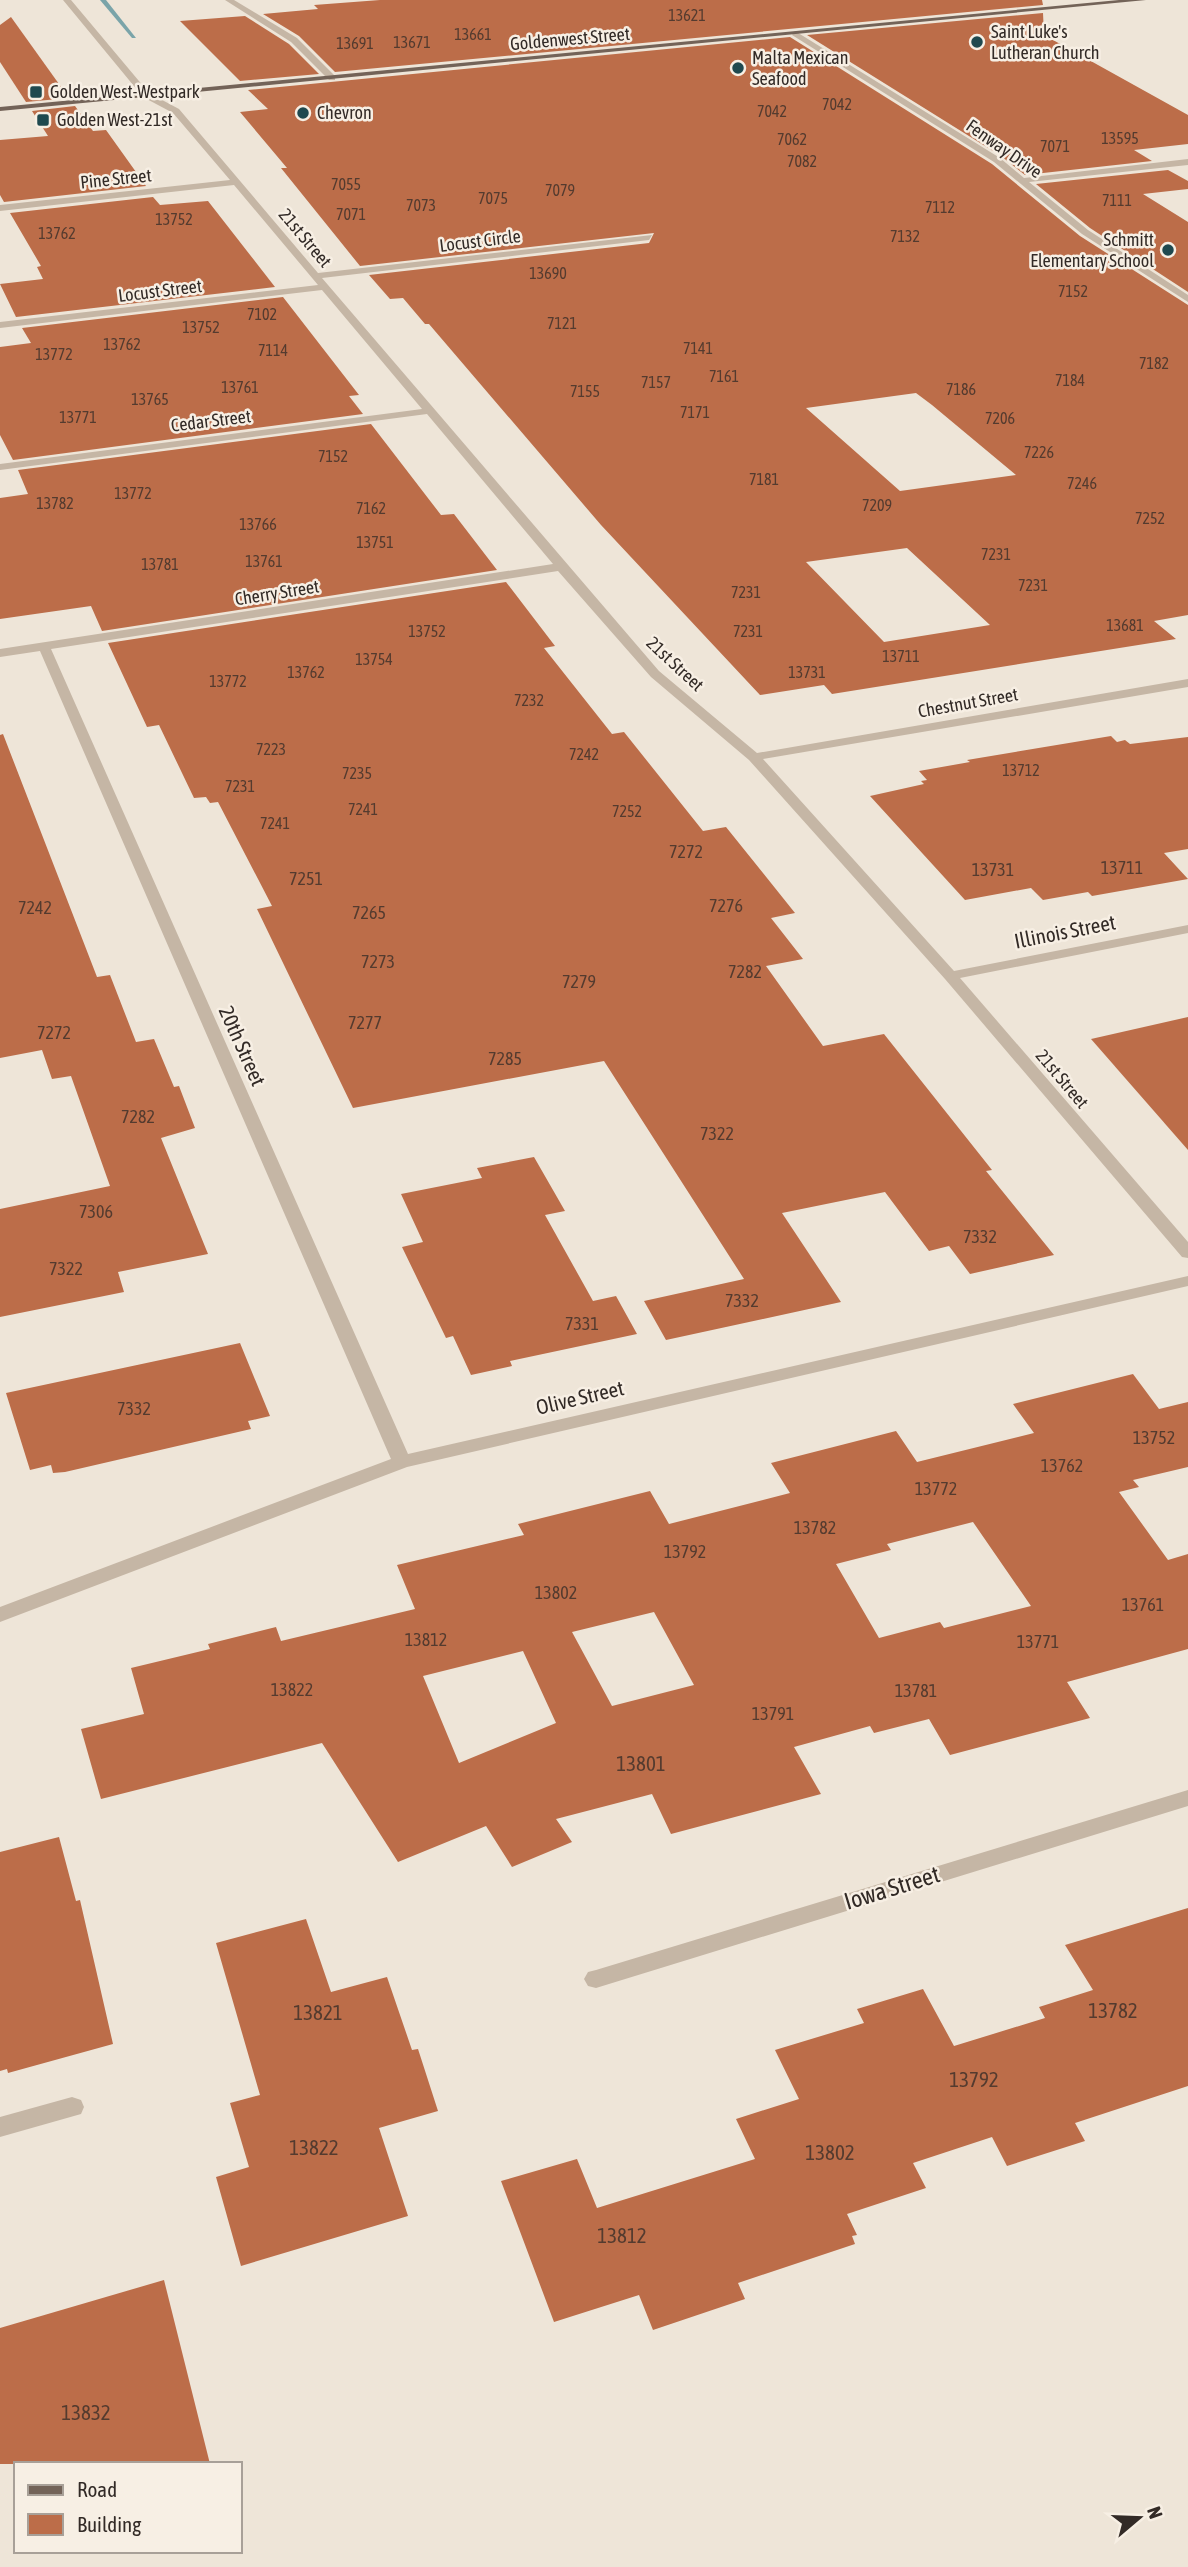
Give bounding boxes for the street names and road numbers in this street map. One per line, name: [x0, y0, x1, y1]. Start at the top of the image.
street label: Goldenwest Street: [509, 23, 631, 54]
street label: Fenway Drive: [962, 115, 1046, 182]
street label: Pine Street: [79, 164, 153, 193]
street label: 21st Street: [275, 204, 336, 271]
street label: Locust Circle: [438, 225, 522, 256]
street label: Locust Street: [117, 275, 203, 306]
street label: Cedar Street: [170, 405, 252, 436]
street label: Cherry Street: [233, 575, 321, 610]
street label: 21st Street: [642, 632, 708, 695]
street label: Chestnut Street: [916, 683, 1020, 722]
street label: Illinois Street: [1012, 909, 1117, 953]
street label: 20th Street: [215, 1002, 271, 1089]
street label: 21st Street: [1032, 1045, 1093, 1112]
street label: Olive Street: [533, 1375, 626, 1419]
street label: Iowa Street: [841, 1860, 943, 1915]

